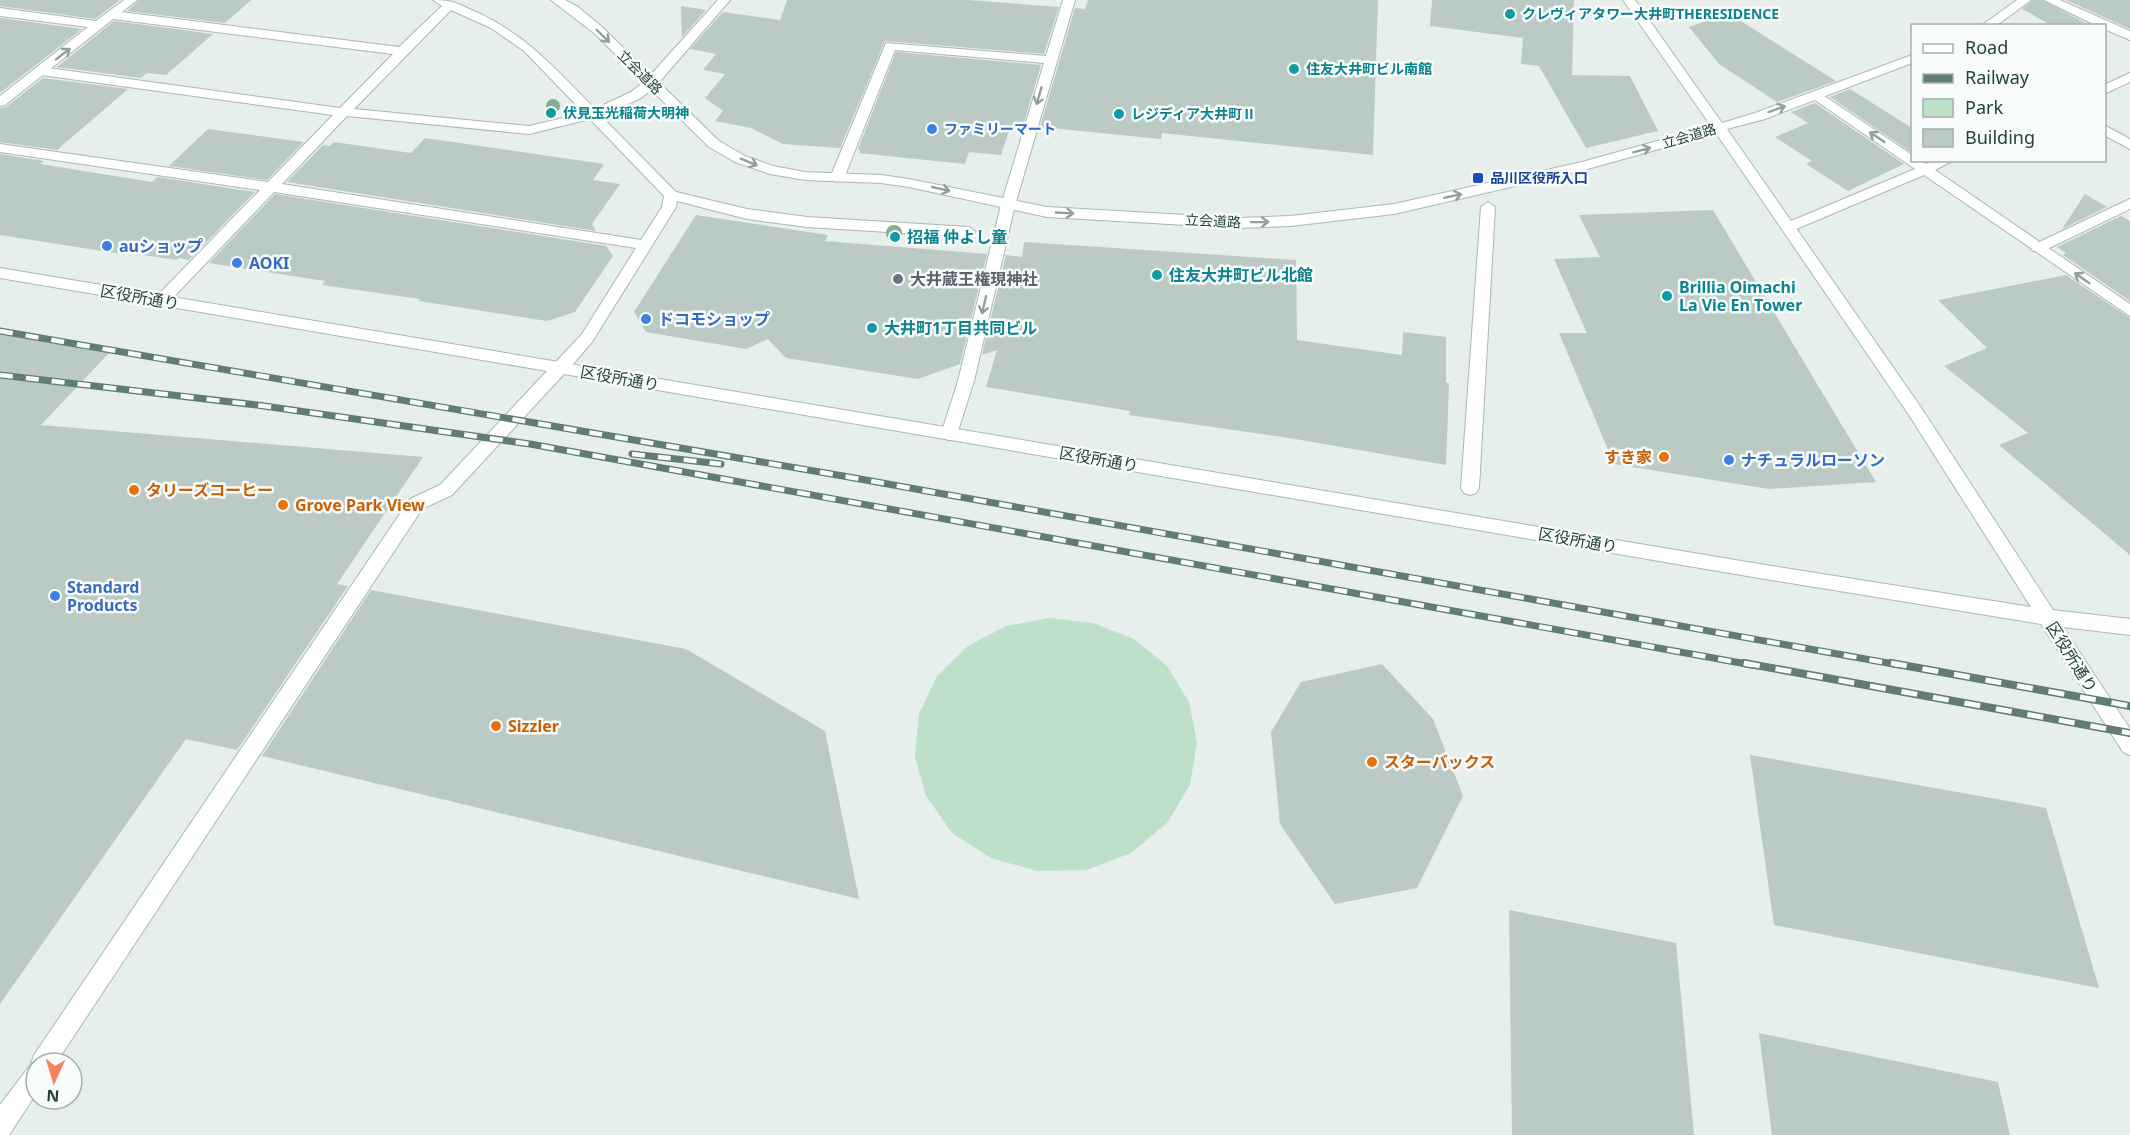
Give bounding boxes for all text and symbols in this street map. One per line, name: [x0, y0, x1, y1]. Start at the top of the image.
place label: クレヴィアタワー大井町THERESIDENCE: [1522, 4, 1779, 23]
marker: クレヴィアタワー大井町THERESIDENCE: [1503, 7, 1517, 21]
legend: [1911, 24, 2106, 162]
one-way arrow: [596, 28, 611, 43]
text: Road: [1965, 35, 2008, 59]
street label: 立会道路: [614, 45, 667, 98]
one-way arrow: [55, 47, 71, 60]
place label: 住友大井町ビル南館: [1306, 59, 1432, 78]
marker: 住友大井町ビル南館: [1287, 62, 1301, 76]
text: Railway: [1965, 65, 2030, 89]
one-way arrow: [1033, 86, 1044, 105]
text: Park: [1965, 95, 2003, 119]
place label: 伏見玉光稲荷大明神: [563, 103, 689, 122]
one-way arrow: [1767, 103, 1786, 114]
place label: レジディア大井町Ⅱ: [1131, 104, 1256, 123]
marker: 伏見玉光稲荷大明神: [544, 106, 558, 120]
marker: レジディア大井町Ⅱ: [1112, 107, 1126, 121]
place label: ファミリーマート: [944, 119, 1056, 138]
street label: 立会道路: [1659, 119, 1718, 152]
marker: ファミリーマート: [925, 122, 939, 136]
text: Building: [1965, 125, 2035, 149]
one-way arrow: [1870, 131, 1886, 143]
one-way arrow: [1632, 143, 1651, 155]
one-way arrow: [740, 157, 758, 168]
place label: 品川区役所入口: [1490, 168, 1588, 187]
marker: 品川区役所入口: [1471, 171, 1485, 185]
one-way arrow: [932, 184, 951, 196]
one-way arrow: [1443, 190, 1462, 201]
one-way arrow: [1055, 208, 1075, 219]
street label: 立会道路: [1185, 210, 1241, 231]
one-way arrow: [1250, 216, 1270, 228]
place label: 招福 仲よし童: [907, 226, 1007, 248]
marker: 招福 仲よし童: [888, 230, 902, 244]
place label: auショップ: [119, 235, 203, 257]
marker: auショップ: [100, 239, 114, 253]
place label: AOKI: [249, 252, 289, 274]
marker: AOKI: [230, 256, 244, 270]
place label: 住友大井町ビル北館: [1168, 264, 1313, 286]
place label: 大井蔵王権現神社: [910, 268, 1038, 290]
marker: 住友大井町ビル北館: [1150, 268, 1164, 282]
marker: 大井蔵王権現神社: [891, 272, 905, 286]
one-way arrow: [2074, 272, 2091, 284]
place label: Brillia Oimachi La Vie En Tower: [1679, 276, 1802, 316]
street label: 区役所通り: [99, 279, 181, 315]
marker: Brillia Oimachi La Vie En Tower: [1660, 289, 1674, 303]
one-way arrow: [978, 295, 989, 314]
place label: ドコモショップ: [658, 308, 770, 330]
marker: ドコモショップ: [639, 312, 653, 326]
place label: 大井町1丁目共同ビル: [884, 317, 1037, 339]
marker: 大井町1丁目共同ビル: [865, 321, 879, 335]
street label: 区役所通り: [579, 360, 661, 396]
street label: 区役所通り: [1058, 441, 1140, 477]
place label: すき家: [1604, 446, 1652, 468]
place label: ナチュラルローソン: [1741, 449, 1885, 471]
marker: すき家: [1657, 450, 1671, 464]
marker: ナチュラルローソン: [1722, 453, 1736, 467]
place label: タリーズコーヒー: [146, 479, 273, 501]
marker: タリーズコーヒー: [127, 483, 141, 497]
place label: Grove Park View: [295, 494, 425, 516]
marker: Grove Park View: [276, 498, 290, 512]
street label: 区役所通り: [1537, 522, 1619, 558]
place label: Standard Products: [67, 576, 139, 616]
marker: Standard Products: [48, 589, 62, 603]
street label: 区役所通り: [2041, 617, 2103, 697]
place label: Sizzler: [508, 715, 559, 737]
marker: Sizzler: [489, 719, 503, 733]
place label: スターバックス: [1384, 751, 1495, 773]
marker: スターバックス: [1365, 755, 1379, 769]
north arrow: [24, 1051, 84, 1111]
text: N: [46, 1085, 60, 1107]

